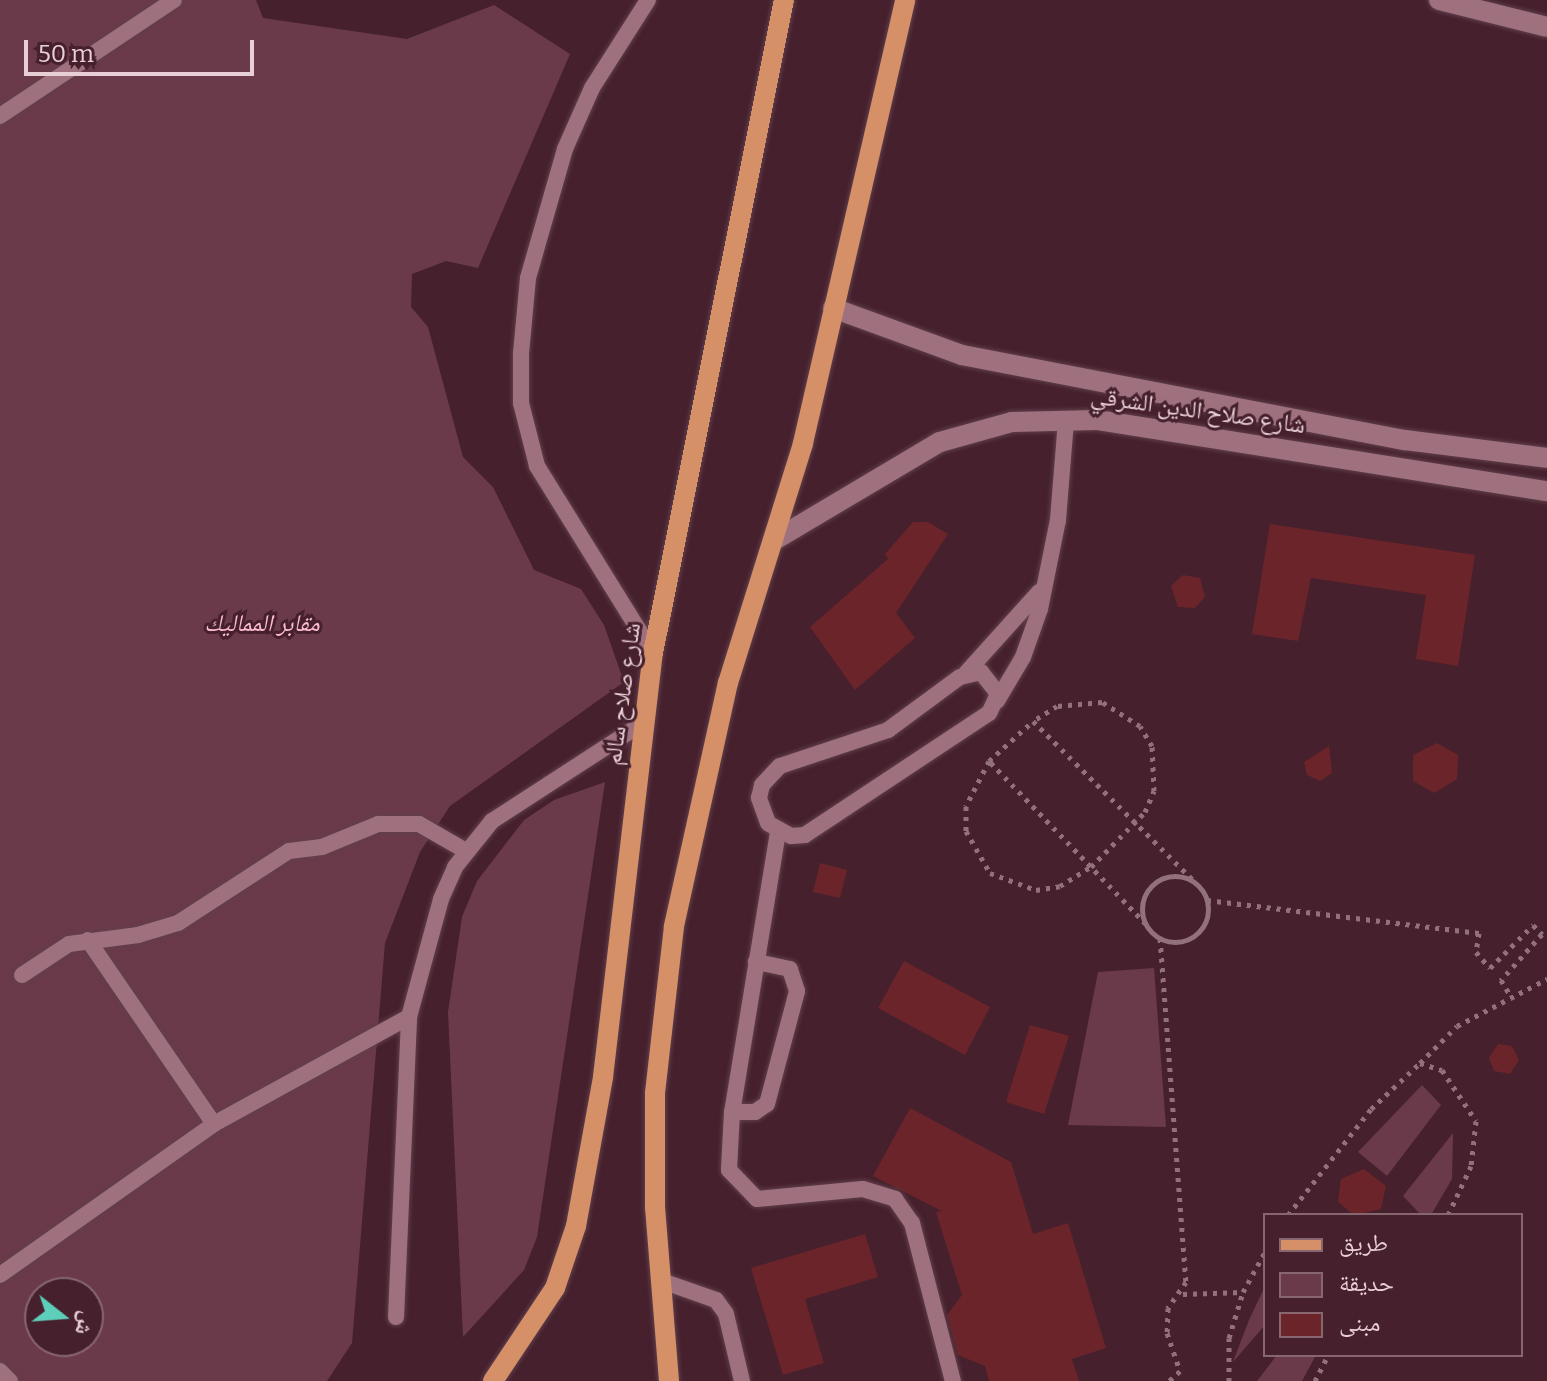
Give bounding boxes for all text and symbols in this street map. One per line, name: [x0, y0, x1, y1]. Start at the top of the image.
scale bar: [28, 24, 258, 74]
text: 50 m: [38, 40, 94, 68]
street label: شارع صلاح الدين الشرقي: [1089, 382, 1307, 440]
park label: مقابر المماليك: [204, 610, 320, 638]
street label: شارع صلاح سالم: [599, 621, 647, 767]
legend: [1263, 1213, 1523, 1357]
text: طريق: [1339, 1229, 1388, 1257]
text: حديقة: [1339, 1269, 1394, 1297]
north arrow: [24, 1277, 104, 1357]
text: ش: [69, 1308, 102, 1339]
text: مبنى: [1339, 1309, 1380, 1337]

